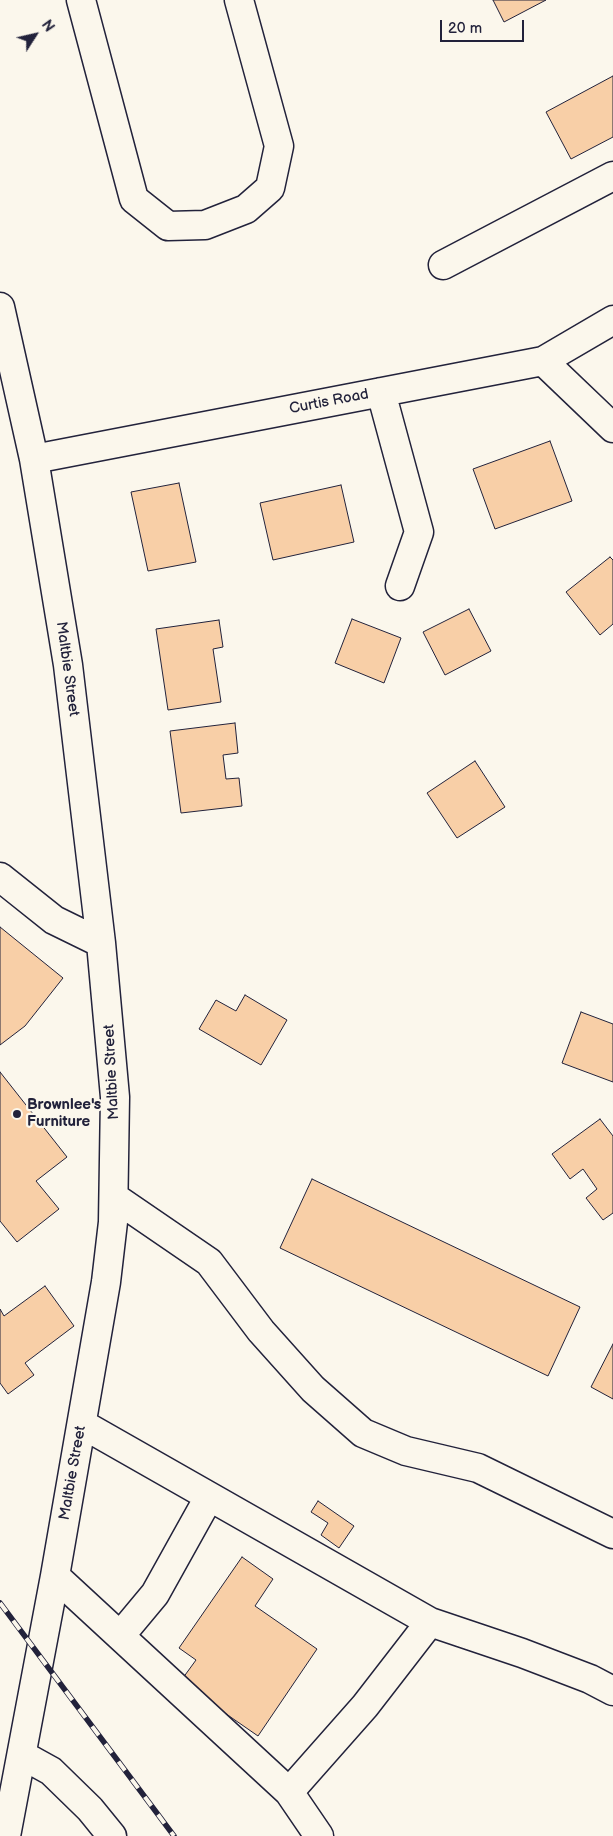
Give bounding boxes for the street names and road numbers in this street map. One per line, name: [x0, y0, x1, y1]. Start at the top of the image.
street label: Curtis Road: [288, 385, 370, 419]
street label: Maltbie Street: [51, 620, 83, 718]
street label: Maltbie Street: [101, 1024, 123, 1120]
street label: Maltbie Street: [56, 1424, 90, 1522]

